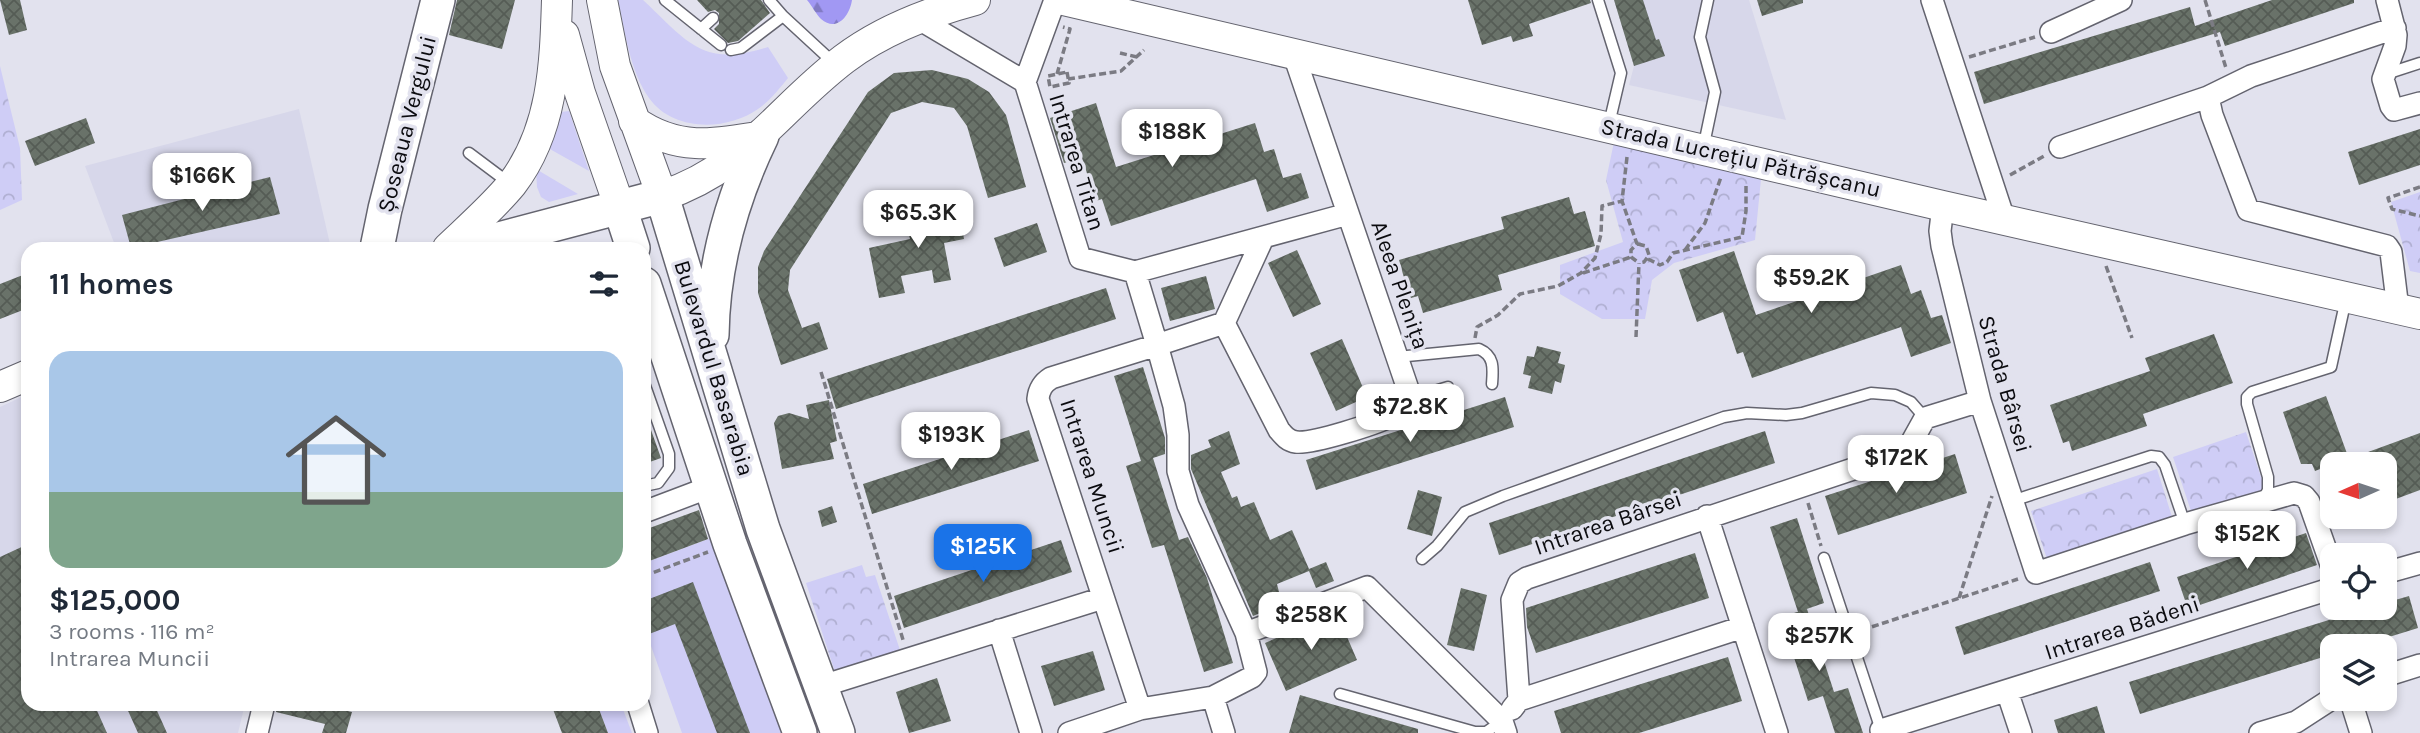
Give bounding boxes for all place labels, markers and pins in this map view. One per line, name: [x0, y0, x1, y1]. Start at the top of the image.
pin: $188K: [1123, 110, 1221, 169]
pin: $166K: [153, 154, 251, 213]
pin: $65.3K: [861, 190, 975, 250]
pin: $59.2K: [1754, 256, 1868, 315]
pin: $72.8K: [1353, 384, 1467, 444]
pin: $193K: [902, 412, 1000, 472]
pin: $172K: [1847, 435, 1945, 495]
pin: $152K: [2198, 512, 2296, 571]
pin: $125K: [934, 524, 1032, 584]
pin: $258K: [1262, 592, 1360, 652]
pin: $257K: [1770, 614, 1868, 673]

